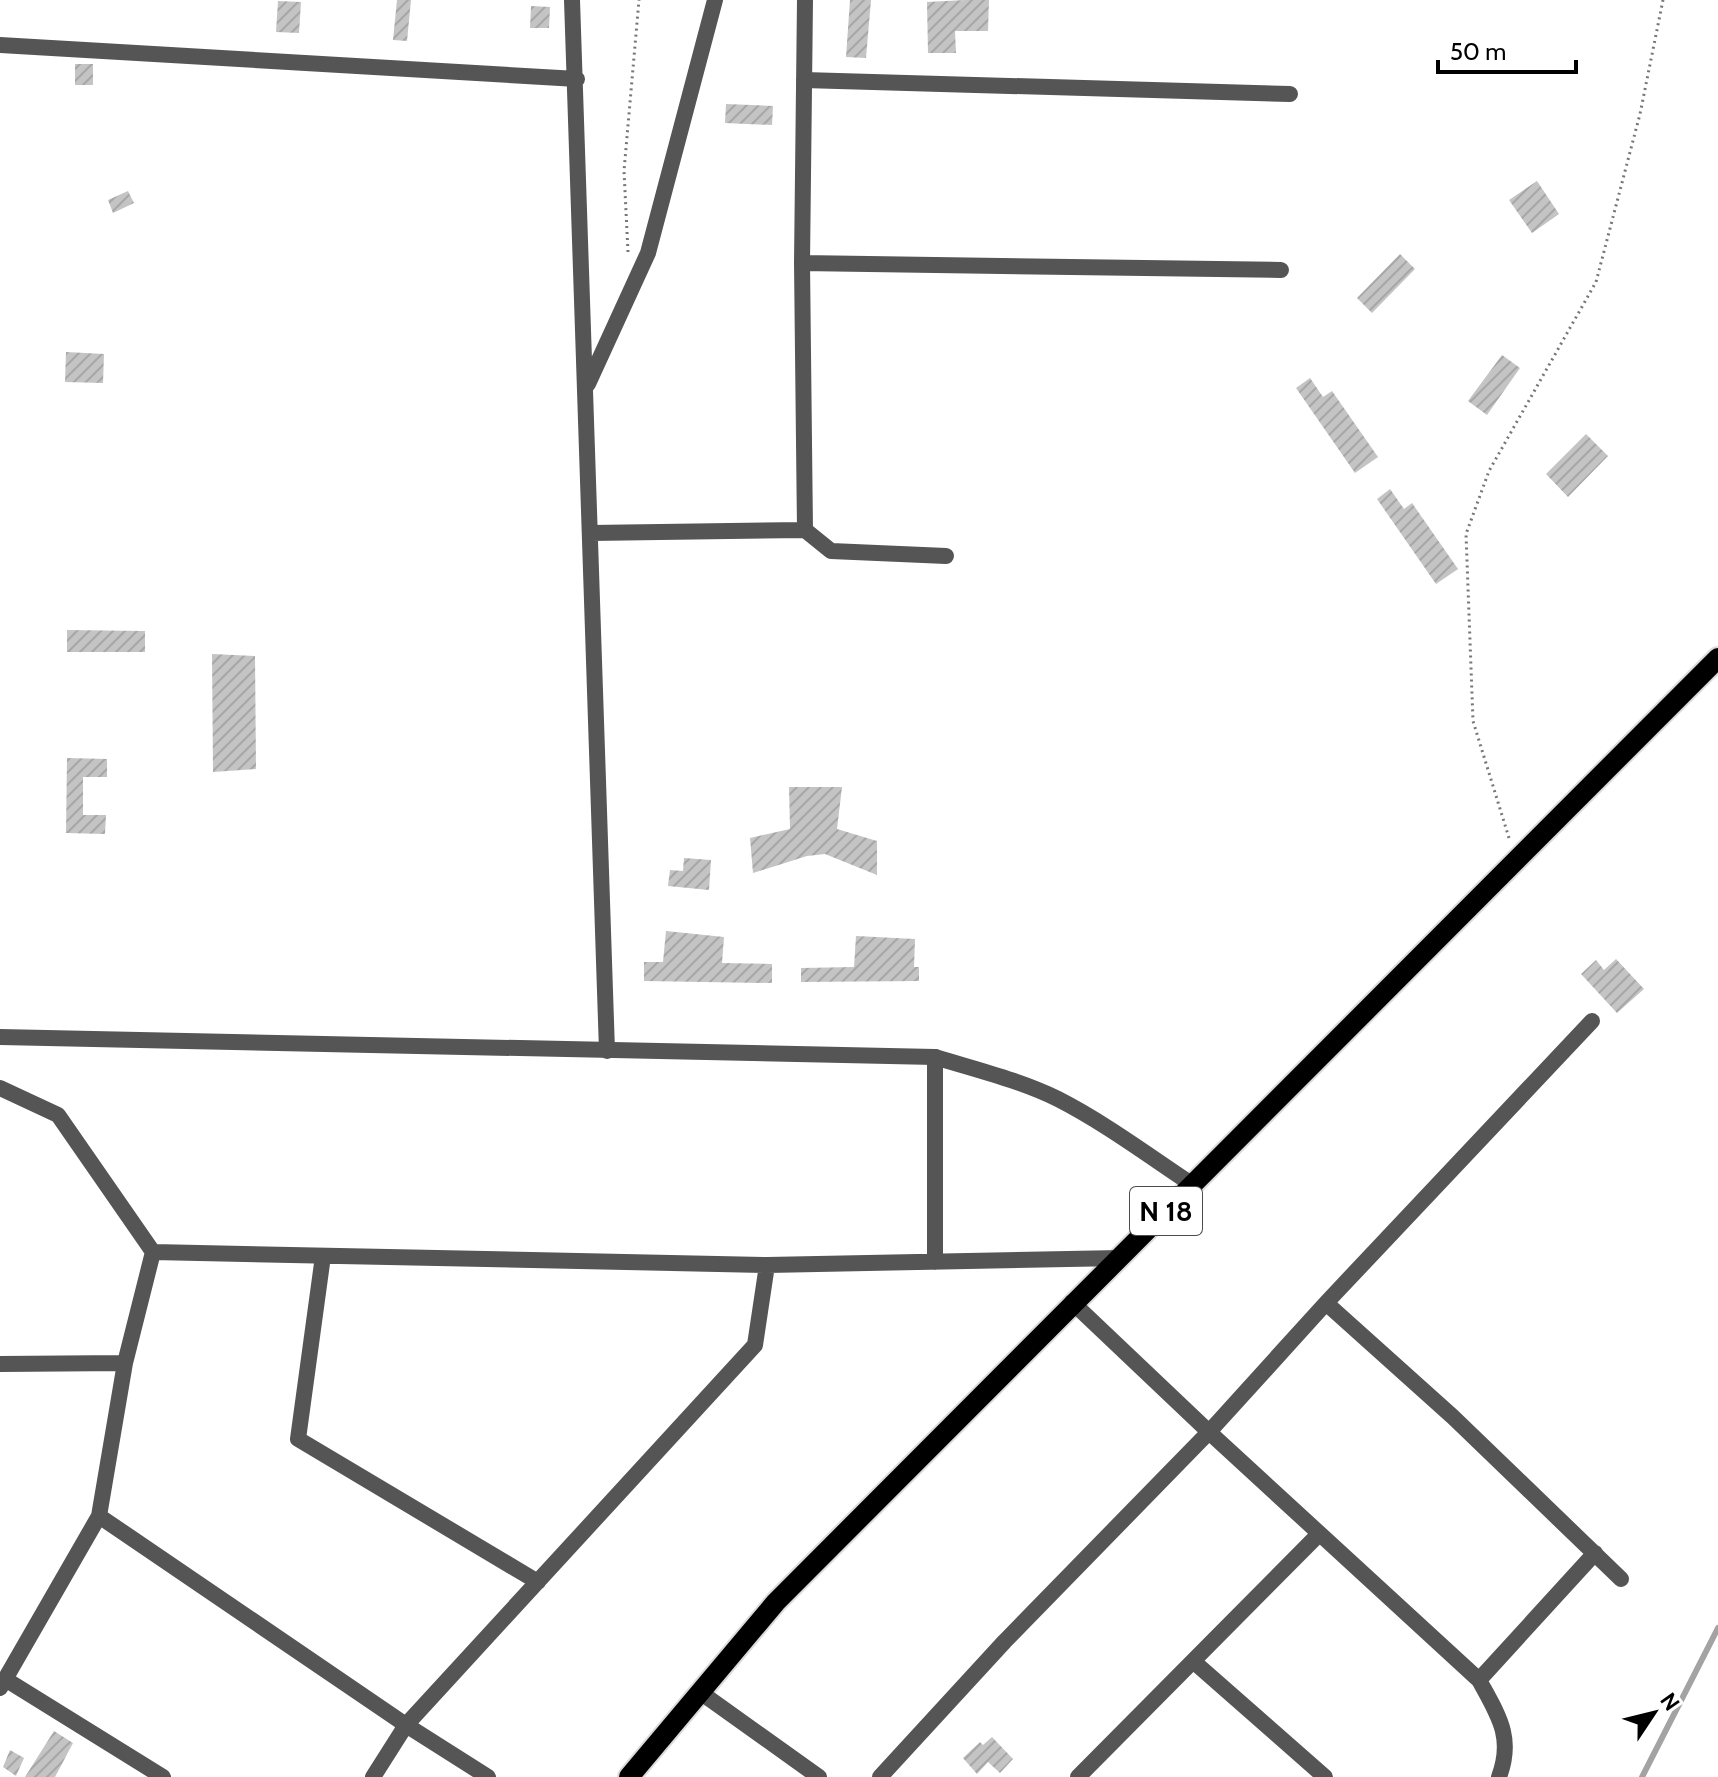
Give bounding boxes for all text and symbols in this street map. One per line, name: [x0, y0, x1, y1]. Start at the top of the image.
scale bar: [1438, 24, 1576, 74]
text: 50 m: [1450, 37, 1506, 66]
road number: N 18: [1130, 1187, 1202, 1235]
north arrow: [1614, 1673, 1694, 1753]
text: N: [1654, 1688, 1685, 1716]

